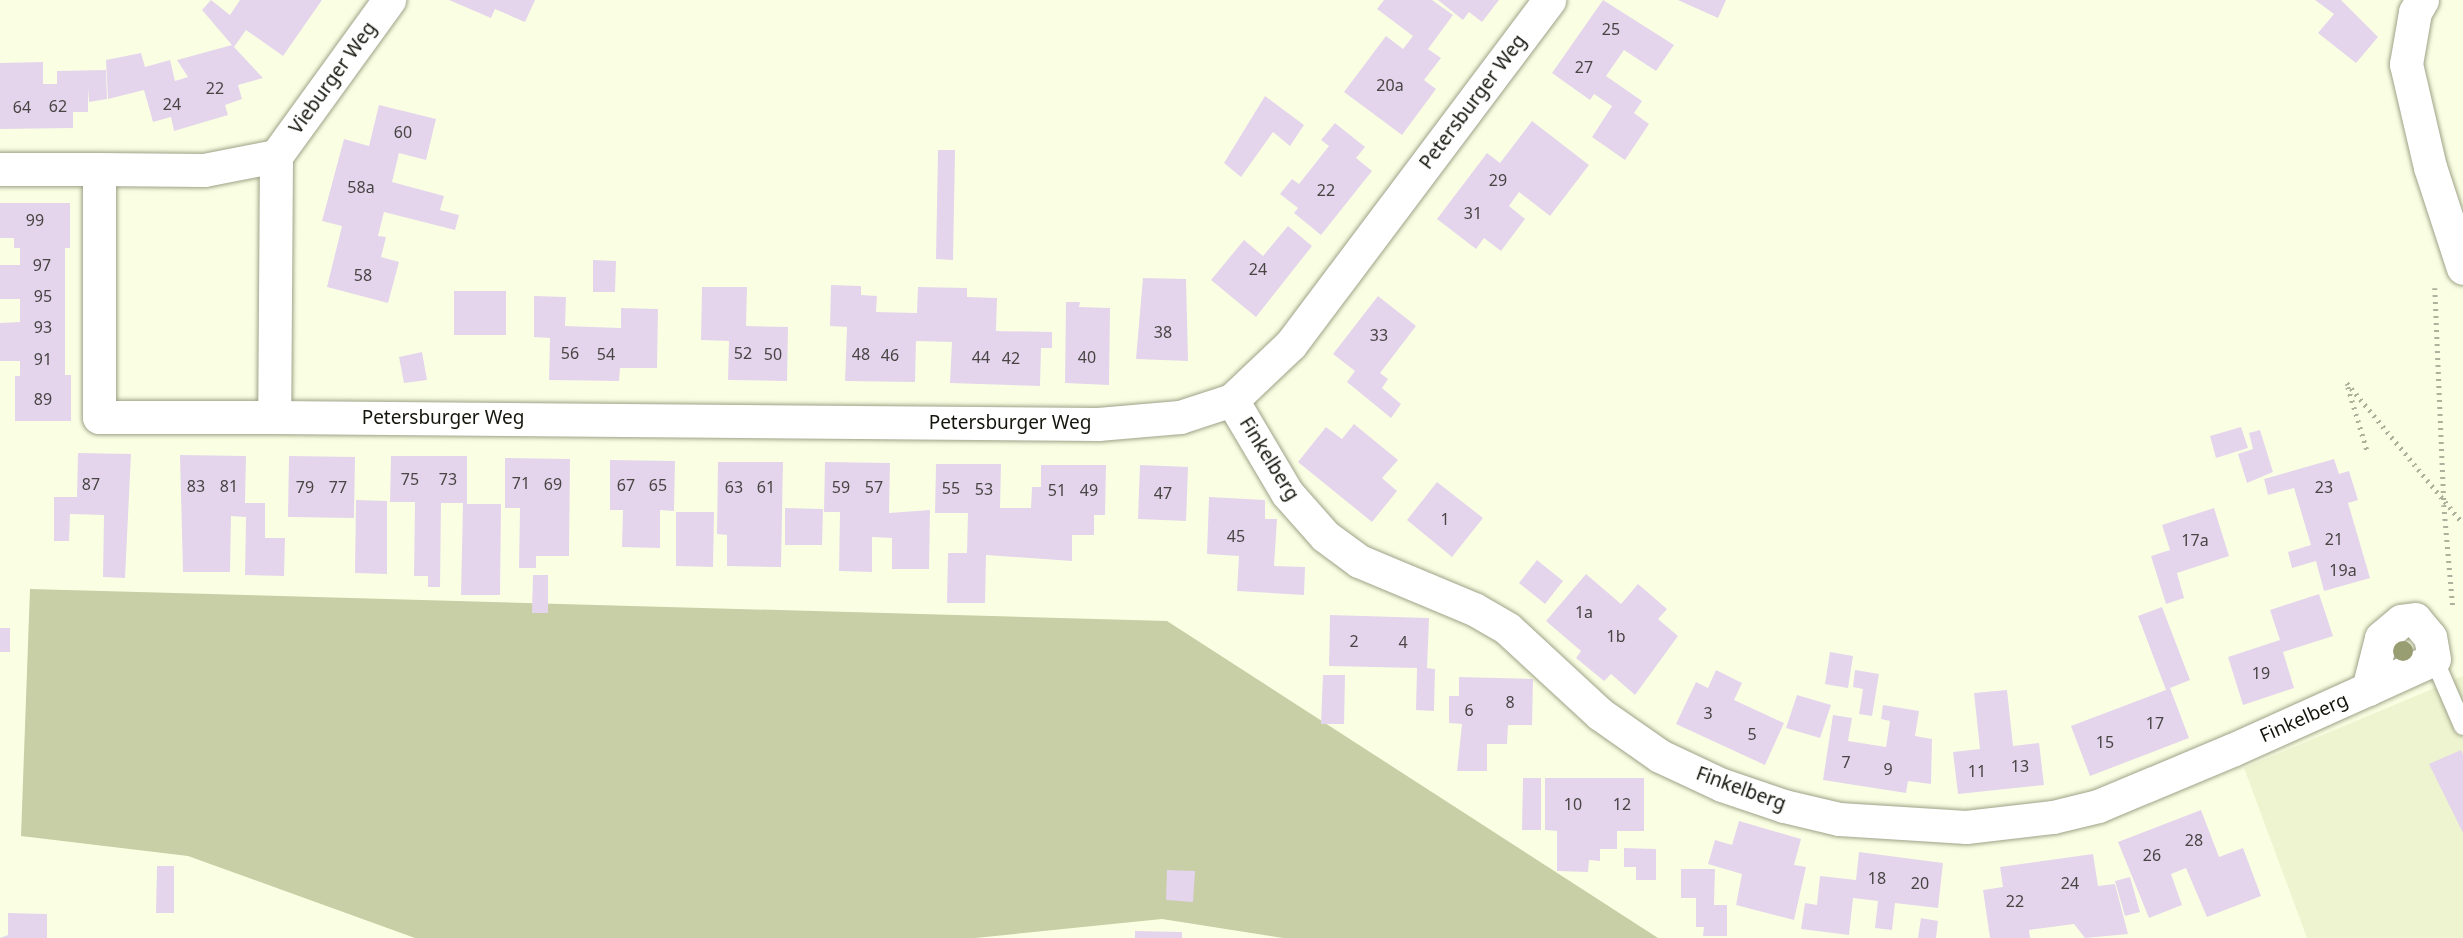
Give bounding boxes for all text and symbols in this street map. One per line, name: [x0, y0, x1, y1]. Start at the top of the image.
street label: Vieburger Weg: [285, 18, 381, 138]
house number: 25: [1602, 19, 1620, 39]
street label: Petersburger Weg: [1415, 30, 1531, 174]
house number: 27: [1575, 57, 1593, 77]
house number: 20a: [1376, 75, 1404, 95]
house number: 22: [206, 78, 224, 98]
house number: 24: [163, 94, 181, 114]
house number: 62: [49, 96, 67, 116]
house number: 64: [13, 97, 31, 117]
house number: 60: [394, 122, 412, 142]
house number: 29: [1489, 170, 1507, 190]
house number: 58a: [347, 177, 375, 197]
house number: 22: [1317, 180, 1335, 200]
house number: 31: [1464, 203, 1482, 223]
house number: 99: [26, 210, 44, 230]
house number: 97: [33, 255, 51, 275]
house number: 24: [1249, 259, 1267, 279]
house number: 58: [354, 265, 372, 285]
house number: 95: [34, 286, 52, 306]
house number: 93: [34, 317, 52, 337]
house number: 38: [1154, 322, 1172, 342]
house number: 33: [1370, 325, 1388, 345]
house number: 56: [561, 343, 579, 363]
house number: 52: [734, 343, 752, 363]
house number: 54: [597, 344, 615, 364]
house number: 50: [764, 344, 782, 364]
house number: 48: [852, 344, 870, 364]
house number: 46: [881, 345, 899, 365]
house number: 44: [972, 347, 990, 367]
house number: 40: [1078, 347, 1096, 367]
house number: 42: [1002, 348, 1020, 368]
house number: 91: [34, 349, 52, 369]
house number: 89: [34, 389, 52, 409]
street label: Petersburger Weg: [362, 407, 524, 429]
street label: Petersburger Weg: [929, 412, 1091, 434]
street label: Finkelberg: [1234, 413, 1304, 505]
house number: 75: [401, 469, 419, 489]
house number: 73: [439, 469, 457, 489]
house number: 71: [512, 473, 530, 493]
house number: 87: [82, 474, 100, 494]
house number: 69: [544, 474, 562, 494]
house number: 67: [617, 475, 635, 495]
house number: 65: [649, 475, 667, 495]
house number: 83: [187, 476, 205, 496]
house number: 81: [220, 476, 238, 496]
house number: 79: [296, 477, 314, 497]
house number: 77: [329, 477, 347, 497]
house number: 63: [725, 477, 743, 497]
house number: 61: [757, 477, 775, 497]
house number: 59: [832, 477, 850, 497]
house number: 57: [865, 477, 883, 497]
house number: 23: [2315, 477, 2333, 497]
house number: 55: [942, 478, 960, 498]
house number: 53: [975, 479, 993, 499]
house number: 51: [1048, 480, 1066, 500]
house number: 49: [1080, 480, 1098, 500]
house number: 47: [1154, 483, 1172, 503]
house number: 1: [1440, 509, 1450, 529]
house number: 45: [1227, 526, 1245, 546]
house number: 21: [2325, 529, 2343, 549]
house number: 17a: [2181, 530, 2209, 550]
house number: 19a: [2329, 560, 2357, 580]
house number: 1a: [1575, 602, 1593, 622]
house number: 1b: [1607, 626, 1625, 646]
house number: 2: [1349, 631, 1359, 651]
house number: 4: [1398, 632, 1408, 652]
house number: 19: [2252, 663, 2270, 683]
street label: Finkelberg: [2256, 688, 2352, 748]
house number: 8: [1505, 692, 1515, 712]
house number: 6: [1464, 700, 1474, 720]
house number: 3: [1703, 703, 1713, 723]
house number: 17: [2146, 713, 2164, 733]
house number: 5: [1747, 724, 1757, 744]
house number: 15: [2096, 732, 2114, 752]
house number: 7: [1841, 752, 1851, 772]
house number: 13: [2011, 756, 2029, 776]
house number: 9: [1883, 759, 1893, 779]
house number: 11: [1968, 761, 1986, 781]
street label: Finkelberg: [1693, 762, 1789, 816]
house number: 10: [1564, 794, 1582, 814]
house number: 12: [1613, 794, 1631, 814]
house number: 28: [2185, 830, 2203, 850]
house number: 26: [2143, 845, 2161, 865]
house number: 18: [1868, 868, 1886, 888]
house number: 20: [1911, 873, 1929, 893]
house number: 24: [2061, 873, 2079, 893]
house number: 22: [2006, 891, 2024, 911]

